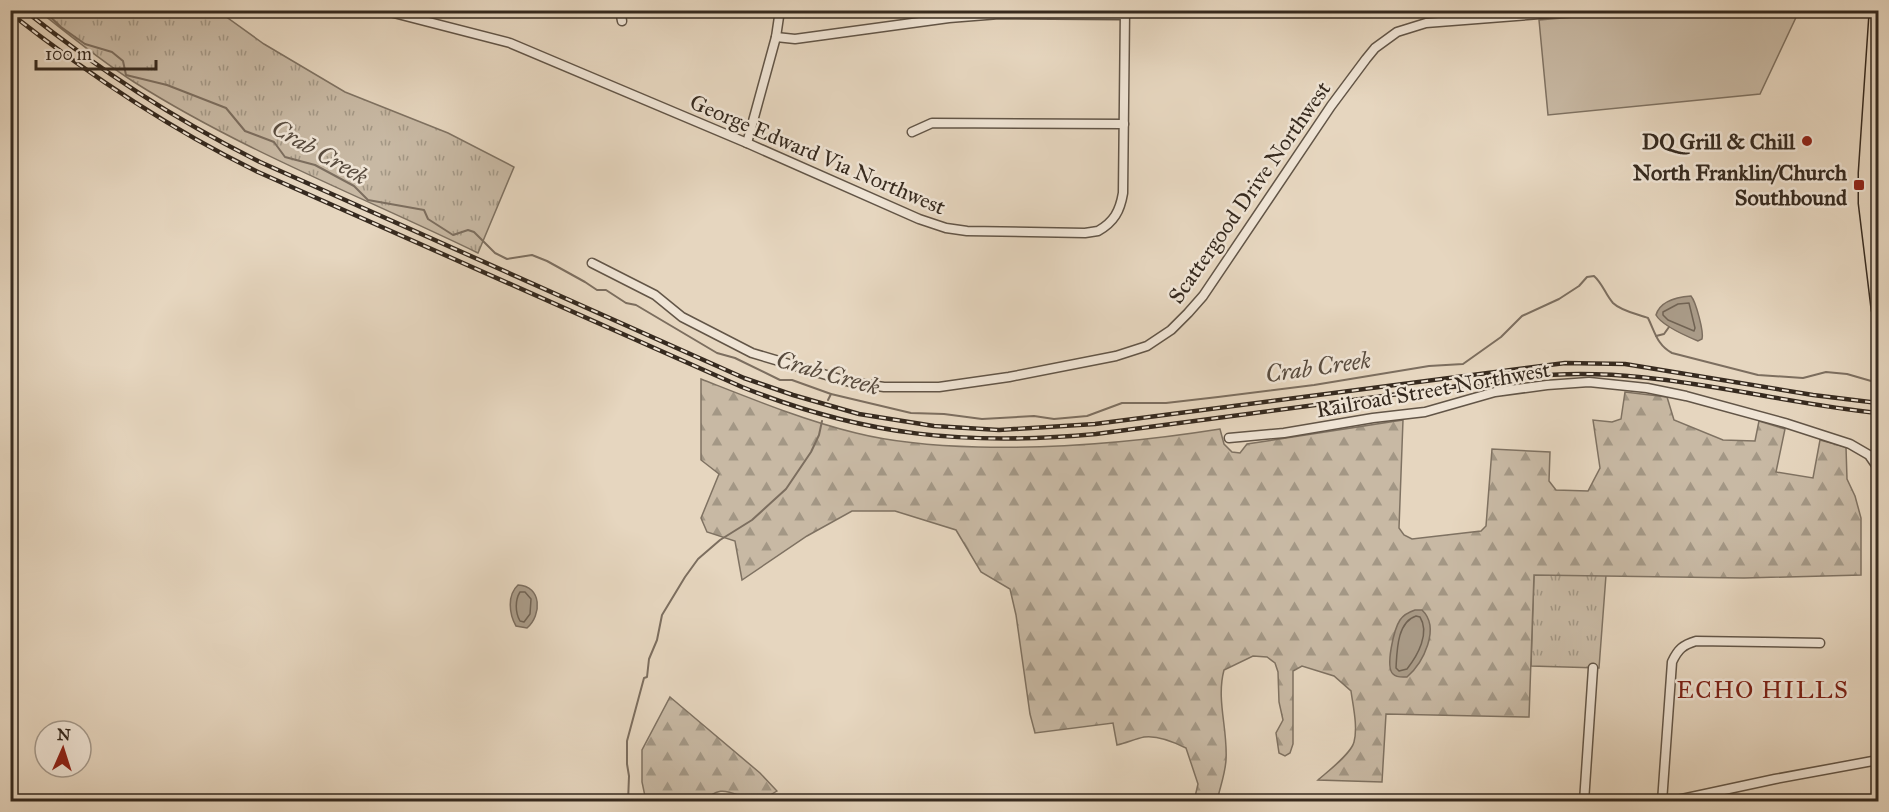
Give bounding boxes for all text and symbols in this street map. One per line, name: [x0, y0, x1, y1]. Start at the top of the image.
scale bar: [36, 33, 156, 71]
text: 100 m: [45, 43, 92, 65]
street label: Scattergood Drive Northwest: [1162, 76, 1337, 309]
street label: George Edward Via Northwest: [686, 88, 950, 221]
water label: Crab Creek: [266, 112, 374, 192]
place label: DQ Grill & Chill: [1642, 128, 1796, 155]
marker: DQ Grill & Chill: [1800, 134, 1814, 148]
place label: North Franklin/Church Southbound: [1633, 159, 1848, 211]
marker: North Franklin/Church Southbound: [1852, 178, 1866, 192]
water label: Crab Creek: [773, 344, 884, 402]
water label: Crab Creek: [1263, 345, 1373, 389]
street label: Railroad Street Northwest: [1314, 356, 1552, 423]
district label: ECHO HILLS: [1677, 675, 1849, 705]
north arrow: [33, 719, 93, 779]
text: N: [56, 725, 71, 744]

